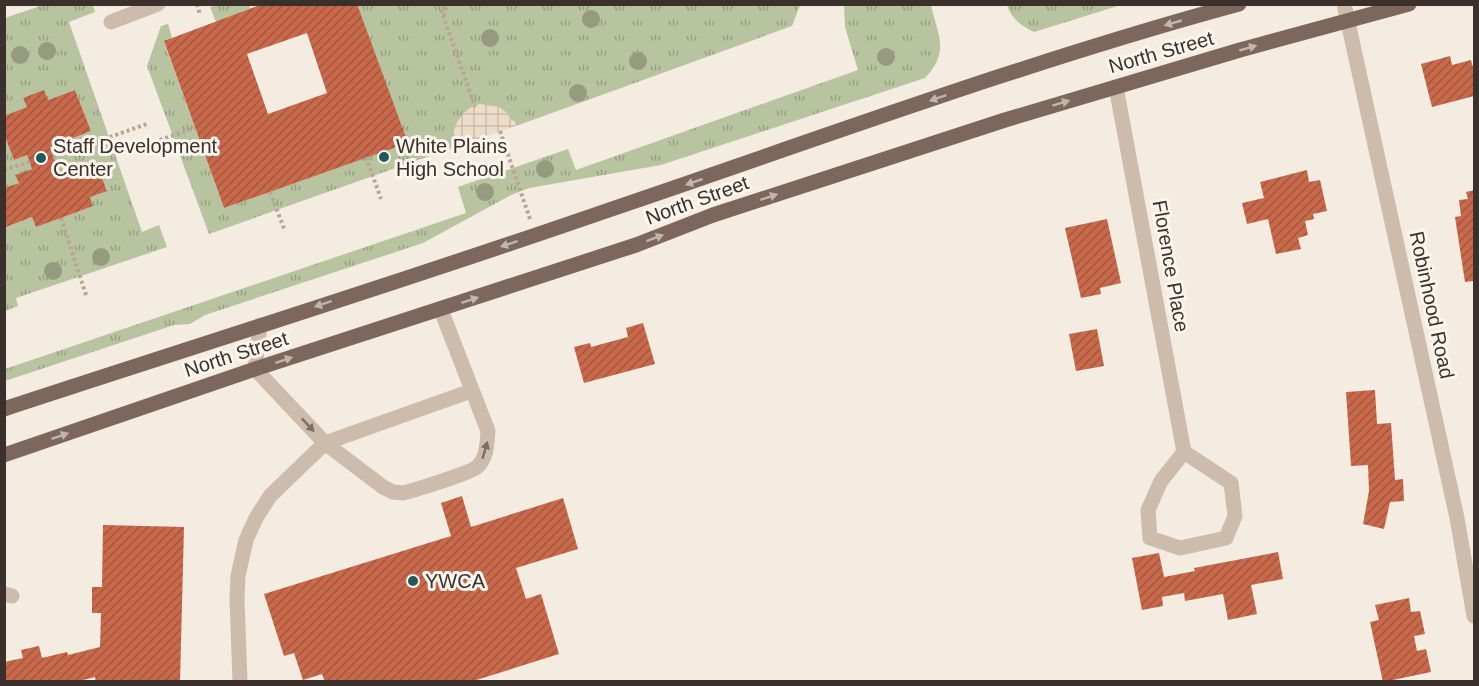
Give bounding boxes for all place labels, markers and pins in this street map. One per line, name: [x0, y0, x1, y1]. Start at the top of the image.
place label: Staff Development Center: [53, 135, 218, 180]
place label: White Plains High School: [396, 135, 507, 180]
marker: White Plains High School: [377, 150, 391, 164]
marker: Staff Development Center: [34, 151, 48, 165]
place label: YWCA: [425, 570, 486, 592]
marker: YWCA: [406, 574, 420, 588]

